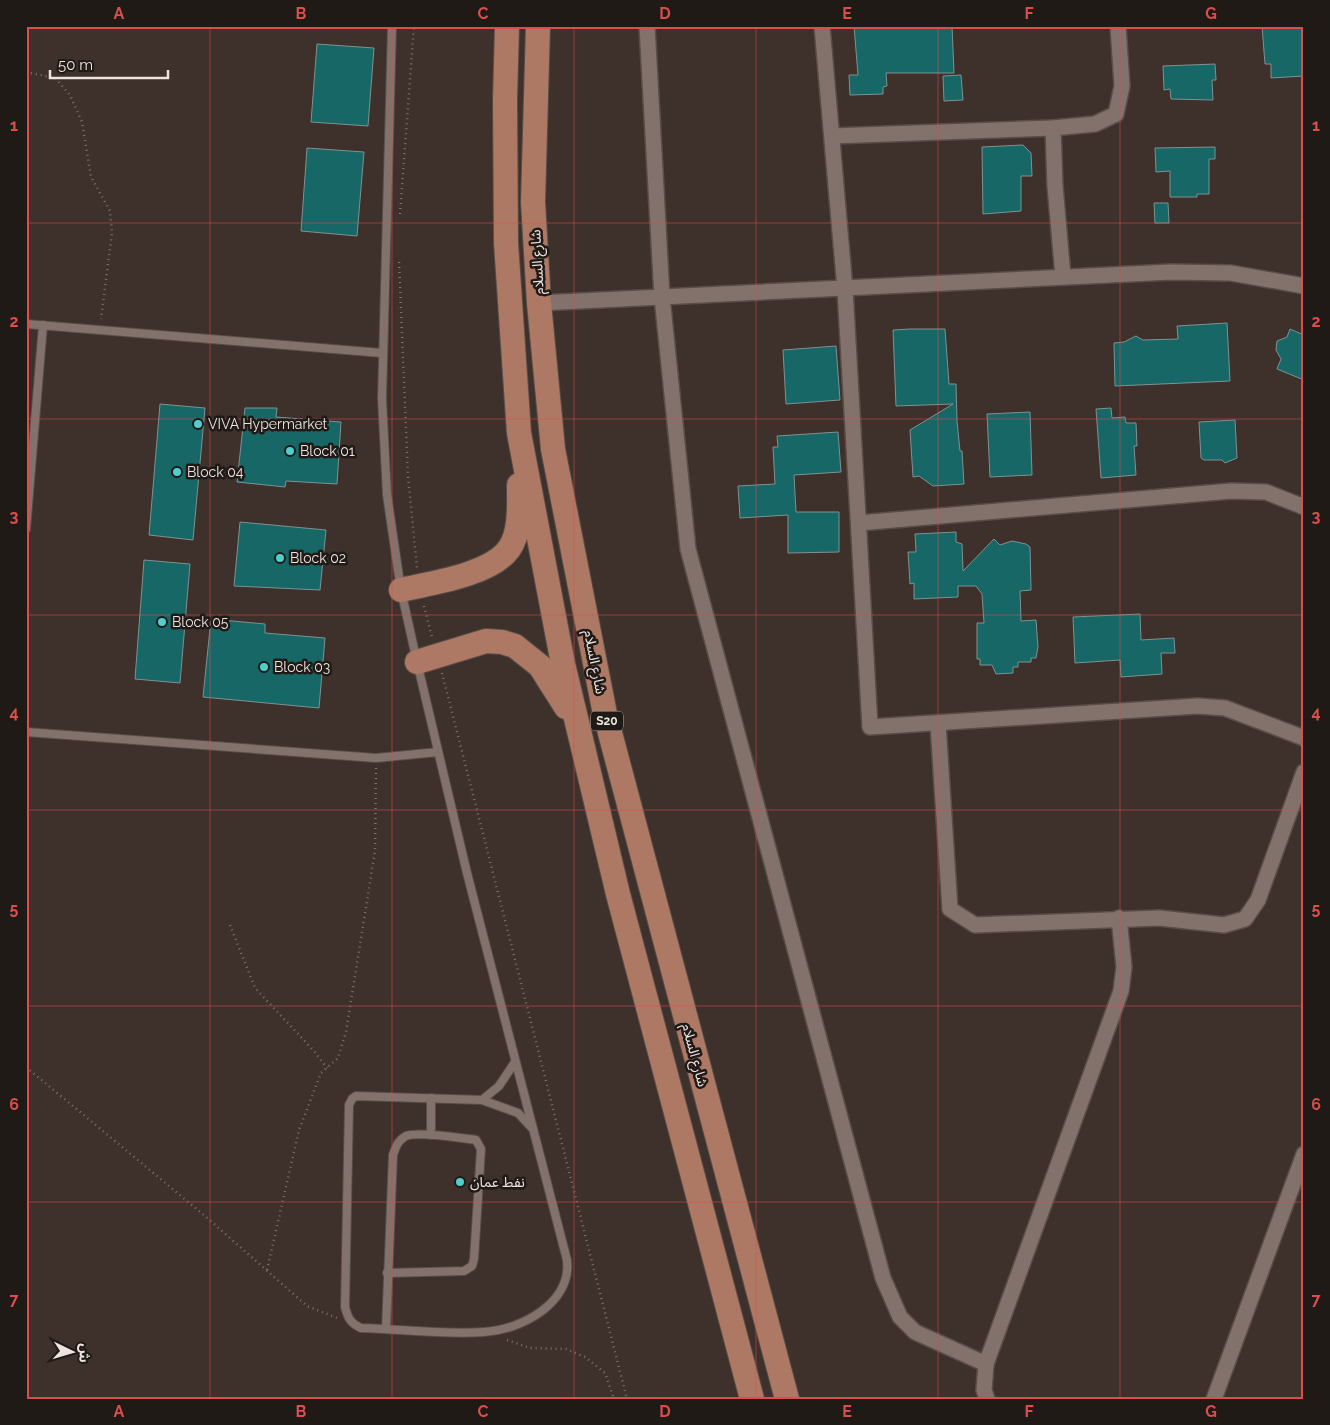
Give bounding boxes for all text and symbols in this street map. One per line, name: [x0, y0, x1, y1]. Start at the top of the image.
text: A: [114, 4, 125, 23]
text: B: [296, 4, 307, 23]
text: C: [478, 4, 489, 23]
text: D: [659, 4, 671, 23]
text: E: [842, 4, 852, 23]
text: F: [1024, 4, 1034, 23]
text: G: [1205, 4, 1217, 23]
scale bar: [50, 48, 168, 80]
text: 50 m: [58, 56, 93, 74]
text: 1: [10, 116, 18, 135]
text: 1: [1312, 116, 1320, 135]
street label: شارع السلام: [527, 229, 550, 295]
text: 2: [9, 312, 19, 331]
text: 2: [1311, 312, 1321, 331]
place label: VIVA Hypermarket: [208, 416, 328, 432]
marker: VIVA Hypermarket: [192, 418, 204, 430]
place label: Block 01: [300, 443, 355, 459]
marker: Block 01: [284, 445, 296, 457]
place label: Block 04: [187, 464, 244, 480]
marker: Block 04: [171, 466, 183, 478]
text: 3: [10, 507, 19, 526]
text: 3: [1312, 507, 1321, 526]
place label: Block 02: [290, 550, 346, 566]
marker: Block 02: [274, 552, 286, 564]
place label: Block 05: [172, 614, 229, 630]
marker: Block 05: [156, 616, 168, 628]
street label: شارع السلام: [578, 629, 609, 696]
place label: Block 03: [274, 659, 330, 675]
marker: Block 03: [258, 661, 270, 673]
text: 4: [9, 703, 19, 722]
text: 4: [1311, 703, 1321, 722]
road number: S20: [591, 711, 623, 730]
text: 5: [10, 899, 19, 918]
text: 5: [1312, 899, 1321, 918]
street label: شارع السلام: [676, 1022, 711, 1089]
text: 6: [9, 1095, 19, 1114]
text: 6: [1311, 1095, 1321, 1114]
place label: نفط عمان: [470, 1174, 525, 1191]
marker: نفط عمان: [454, 1176, 466, 1188]
text: 7: [10, 1290, 19, 1309]
text: 7: [1312, 1290, 1321, 1309]
north arrow: [48, 1328, 98, 1378]
text: ش: [76, 1343, 94, 1363]
text: A: [114, 1402, 125, 1421]
text: B: [296, 1402, 307, 1421]
text: C: [478, 1402, 489, 1421]
text: D: [659, 1402, 671, 1421]
text: E: [842, 1402, 852, 1421]
text: F: [1024, 1402, 1034, 1421]
text: G: [1205, 1402, 1217, 1421]

